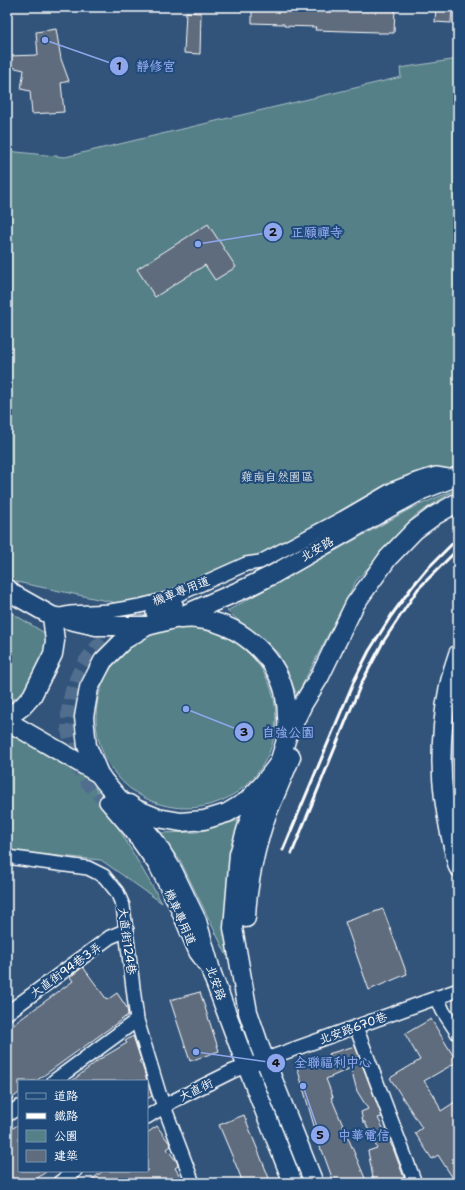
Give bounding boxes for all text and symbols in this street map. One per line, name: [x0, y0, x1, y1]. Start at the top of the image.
callout: 靜修宮: [109, 54, 184, 79]
text: 1: [116, 58, 122, 74]
text: 靜修宮: [136, 58, 176, 75]
callout: 正願禪寺: [263, 220, 351, 245]
text: 2: [269, 224, 278, 240]
text: 正願禪寺: [291, 224, 343, 241]
park label: 雞南自然園區: [241, 469, 313, 485]
street label: 北安路: [297, 533, 337, 565]
street label: 機車專用道: [150, 573, 212, 609]
callout: 自強公園: [234, 720, 322, 745]
text: 3: [240, 724, 248, 740]
text: 自強公園: [262, 724, 314, 741]
street label: 機車專用道: [160, 886, 200, 948]
street label: 大直街124巷: [114, 906, 140, 976]
street label: 大直街94巷3弄: [27, 939, 105, 1001]
street label: 北安路: [203, 963, 229, 1003]
street label: 北安路670巷: [317, 1008, 389, 1048]
callout: 全聯福利中心: [266, 1050, 380, 1075]
text: 全聯福利中心: [294, 1054, 372, 1071]
text: 4: [272, 1055, 281, 1071]
street label: 大直街: [176, 1075, 216, 1105]
legend: [18, 1080, 148, 1172]
text: 道路: [54, 1088, 78, 1104]
text: 鐵路: [54, 1108, 78, 1124]
callout: 中華電信: [310, 1123, 398, 1148]
text: 5: [316, 1127, 324, 1143]
text: 中華電信: [338, 1127, 390, 1144]
text: 公園: [54, 1128, 78, 1144]
text: 建築: [54, 1148, 78, 1164]

